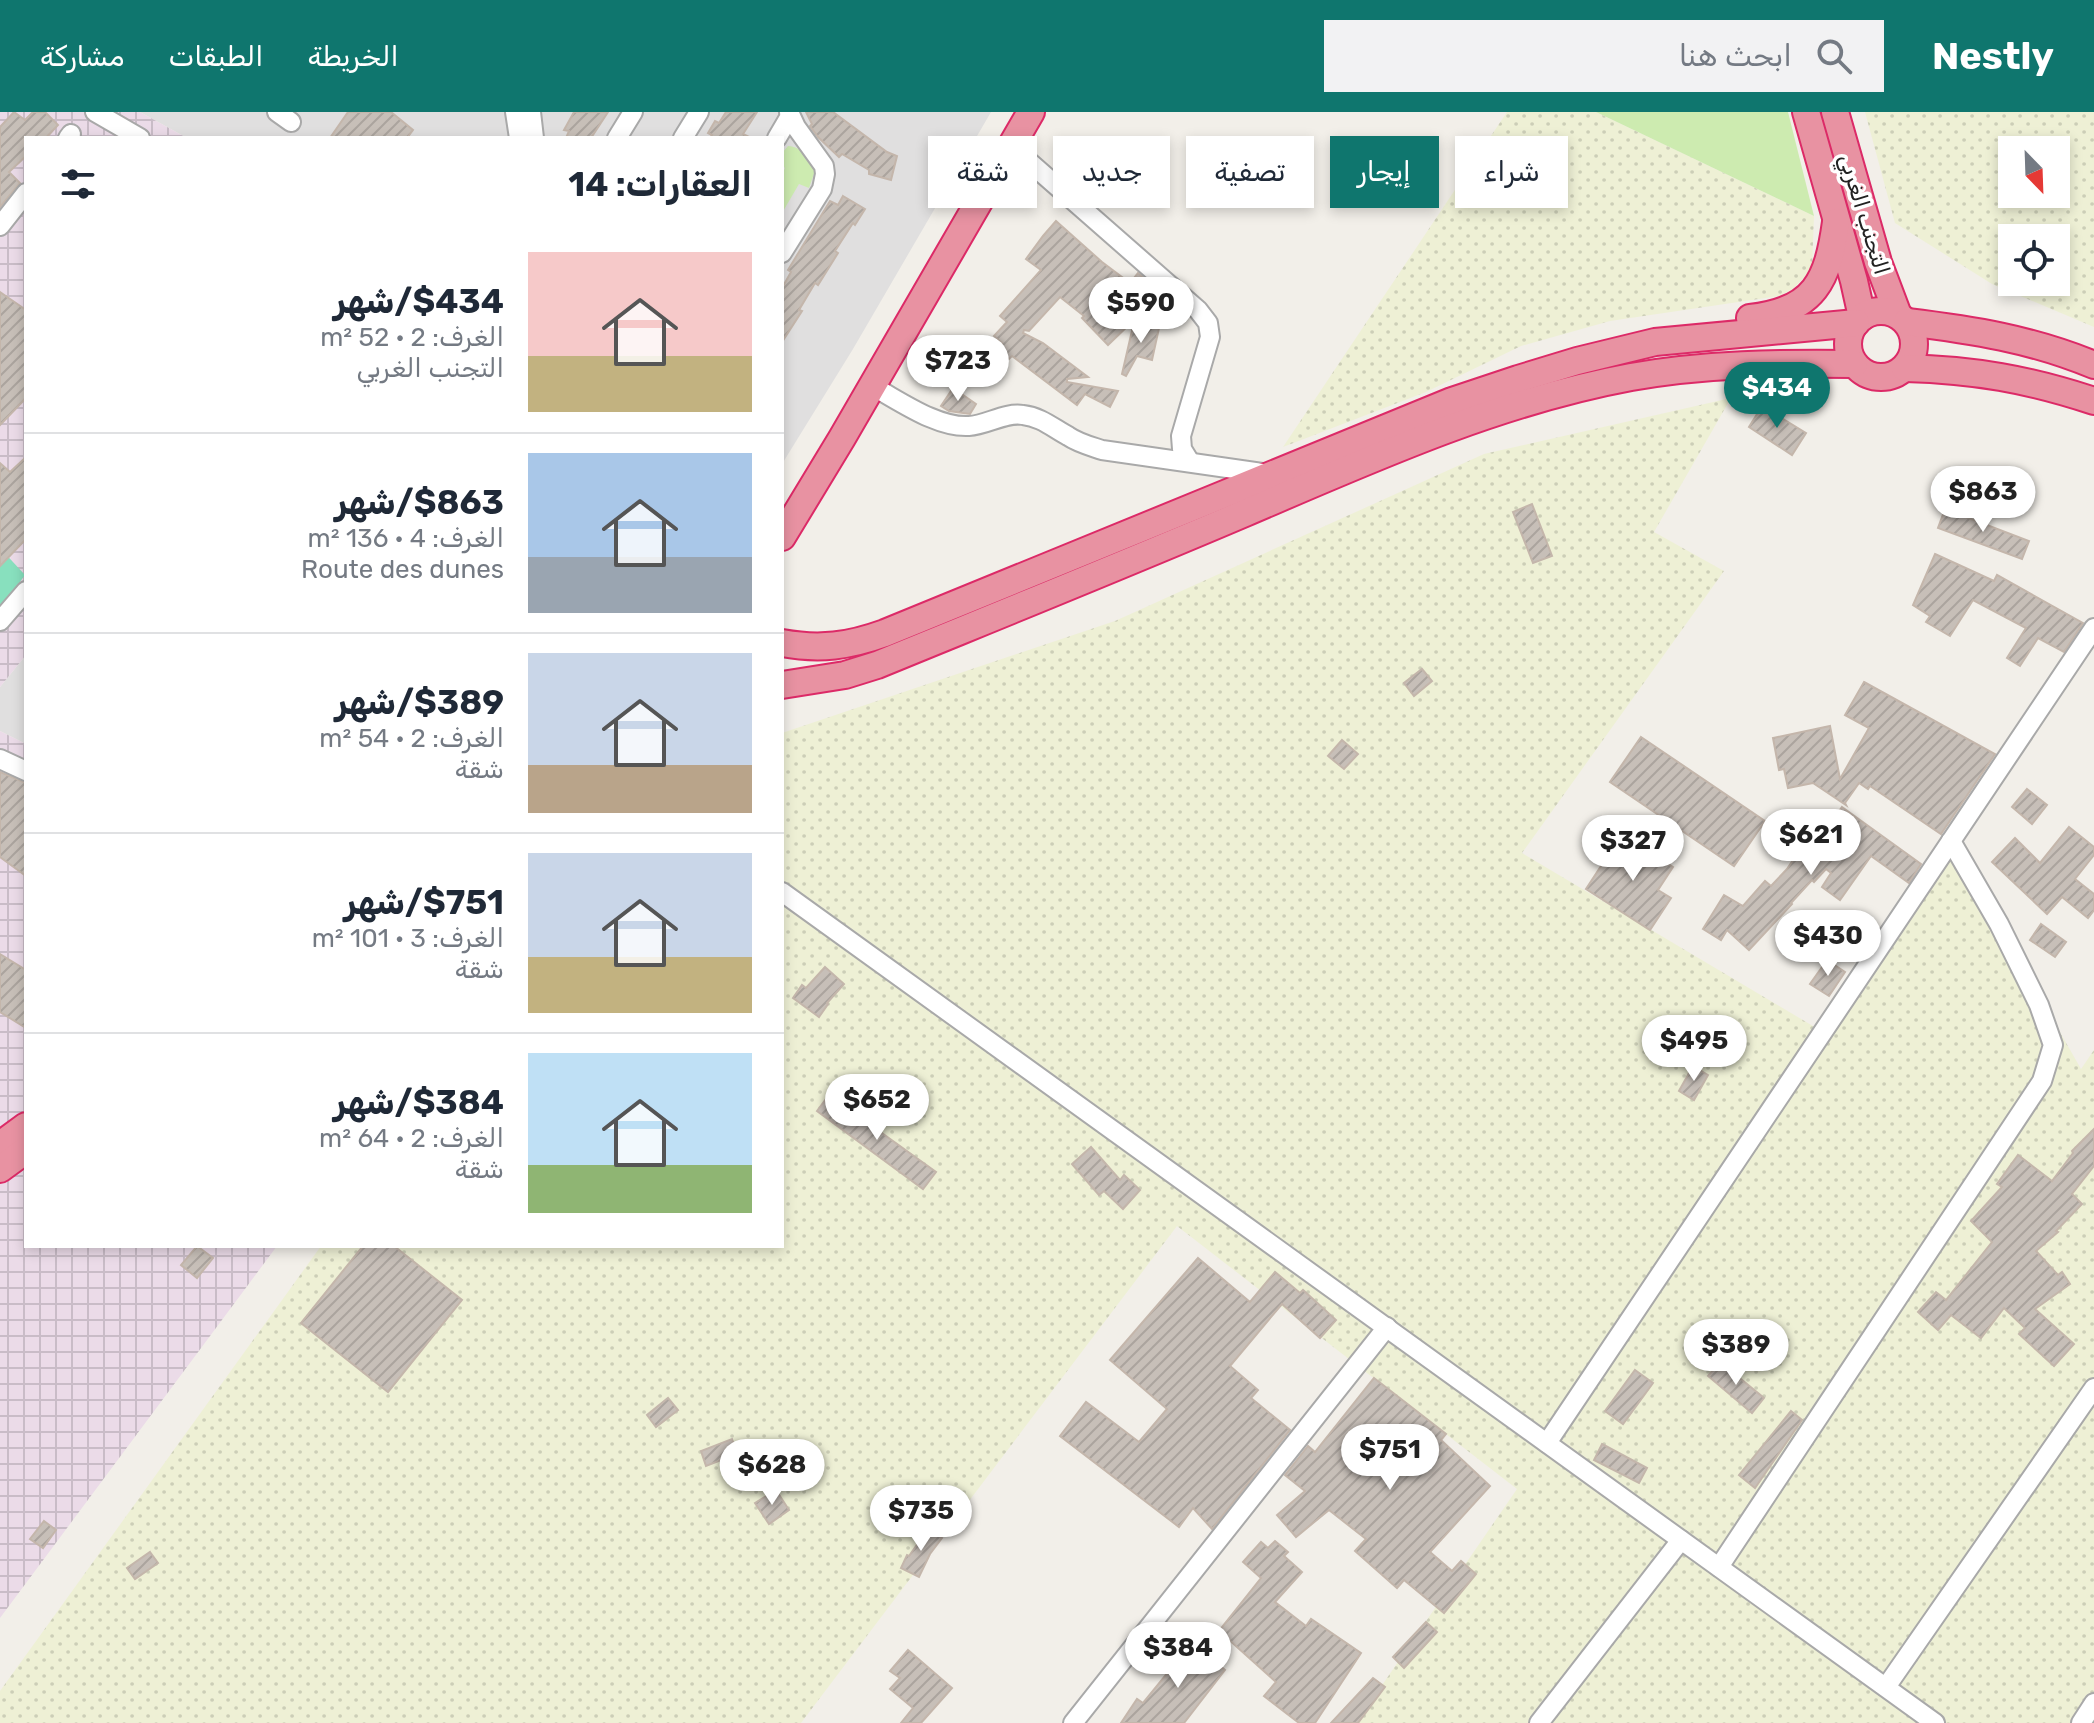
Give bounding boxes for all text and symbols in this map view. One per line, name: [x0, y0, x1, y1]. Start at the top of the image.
search box: [1324, 20, 1884, 92]
text: Nestly: [1932, 33, 2054, 79]
icon: search: [1812, 34, 1856, 78]
text: ابحث هنا: [1679, 38, 1792, 74]
text: مشاركة: [40, 40, 124, 73]
text: الطبقات: [168, 40, 263, 73]
text: الخريطة: [307, 40, 399, 73]
chip: شقة: [928, 136, 1037, 208]
chip: جديد: [1053, 136, 1170, 208]
chip: تصفية: [1186, 136, 1314, 208]
chip: إيجار: [1330, 136, 1439, 208]
chip: شراء: [1455, 136, 1568, 208]
north arrow: [1998, 136, 2070, 208]
map controls: [1998, 136, 2070, 296]
street label: التجنب الغربي: [1830, 151, 1896, 279]
icon: filters: [56, 162, 100, 206]
text: العقارات: 14: [568, 164, 752, 205]
button: locate: [1998, 224, 2070, 296]
pin: $590: [1094, 277, 1188, 345]
text: $434/شهر: [333, 281, 504, 322]
icon: home: [592, 284, 688, 380]
text: $590: [1107, 287, 1175, 318]
text: الغرف: 2 · 52 m²: [320, 322, 504, 353]
pin: $723: [911, 335, 1005, 403]
text: $723: [925, 345, 991, 376]
text: التجنب الغربي: [356, 353, 504, 384]
pin: $434: [1730, 362, 1824, 430]
text: $434: [1742, 372, 1812, 403]
pin: $863: [1936, 466, 2030, 534]
text: $863: [1948, 476, 2018, 507]
text: $863/شهر: [335, 482, 504, 523]
icon: home: [592, 485, 688, 581]
text: الغرف: 4 · 136 m²: [308, 523, 504, 554]
text: Route des dunes: [301, 554, 504, 585]
text: $389/شهر: [335, 682, 504, 723]
icon: home: [592, 685, 688, 781]
text: الغرف: 2 · 54 m²: [319, 723, 504, 754]
text: شقة: [455, 754, 504, 785]
pin: $621: [1764, 809, 1858, 877]
pin: $327: [1586, 815, 1680, 883]
text: $621: [1779, 819, 1843, 850]
text: $327: [1600, 825, 1666, 856]
text: $751/شهر: [344, 882, 504, 923]
icon: home: [592, 885, 688, 981]
pin: $430: [1781, 910, 1875, 978]
text: $430: [1793, 920, 1863, 951]
text: الغرف: 3 · 101 m²: [312, 923, 504, 954]
text: شقة: [455, 954, 504, 985]
pin: $495: [1647, 1015, 1741, 1083]
text: $495: [1660, 1025, 1728, 1056]
pin: $652: [830, 1074, 924, 1142]
text: $384/شهر: [334, 1082, 504, 1123]
text: $652: [843, 1084, 911, 1115]
icon: home: [592, 1085, 688, 1181]
text: الغرف: 2 · 64 m²: [319, 1123, 504, 1154]
text: شقة: [455, 1154, 504, 1185]
pin: $389: [1689, 1319, 1783, 1387]
text: $389: [1702, 1329, 1770, 1360]
pin: $751: [1343, 1424, 1437, 1492]
text: $751: [1359, 1434, 1421, 1465]
pin: $628: [725, 1439, 819, 1507]
text: $628: [738, 1449, 806, 1480]
pin: $735: [874, 1485, 968, 1553]
text: $735: [888, 1495, 954, 1526]
pin: $384: [1131, 1622, 1225, 1690]
text: $384: [1143, 1632, 1213, 1663]

